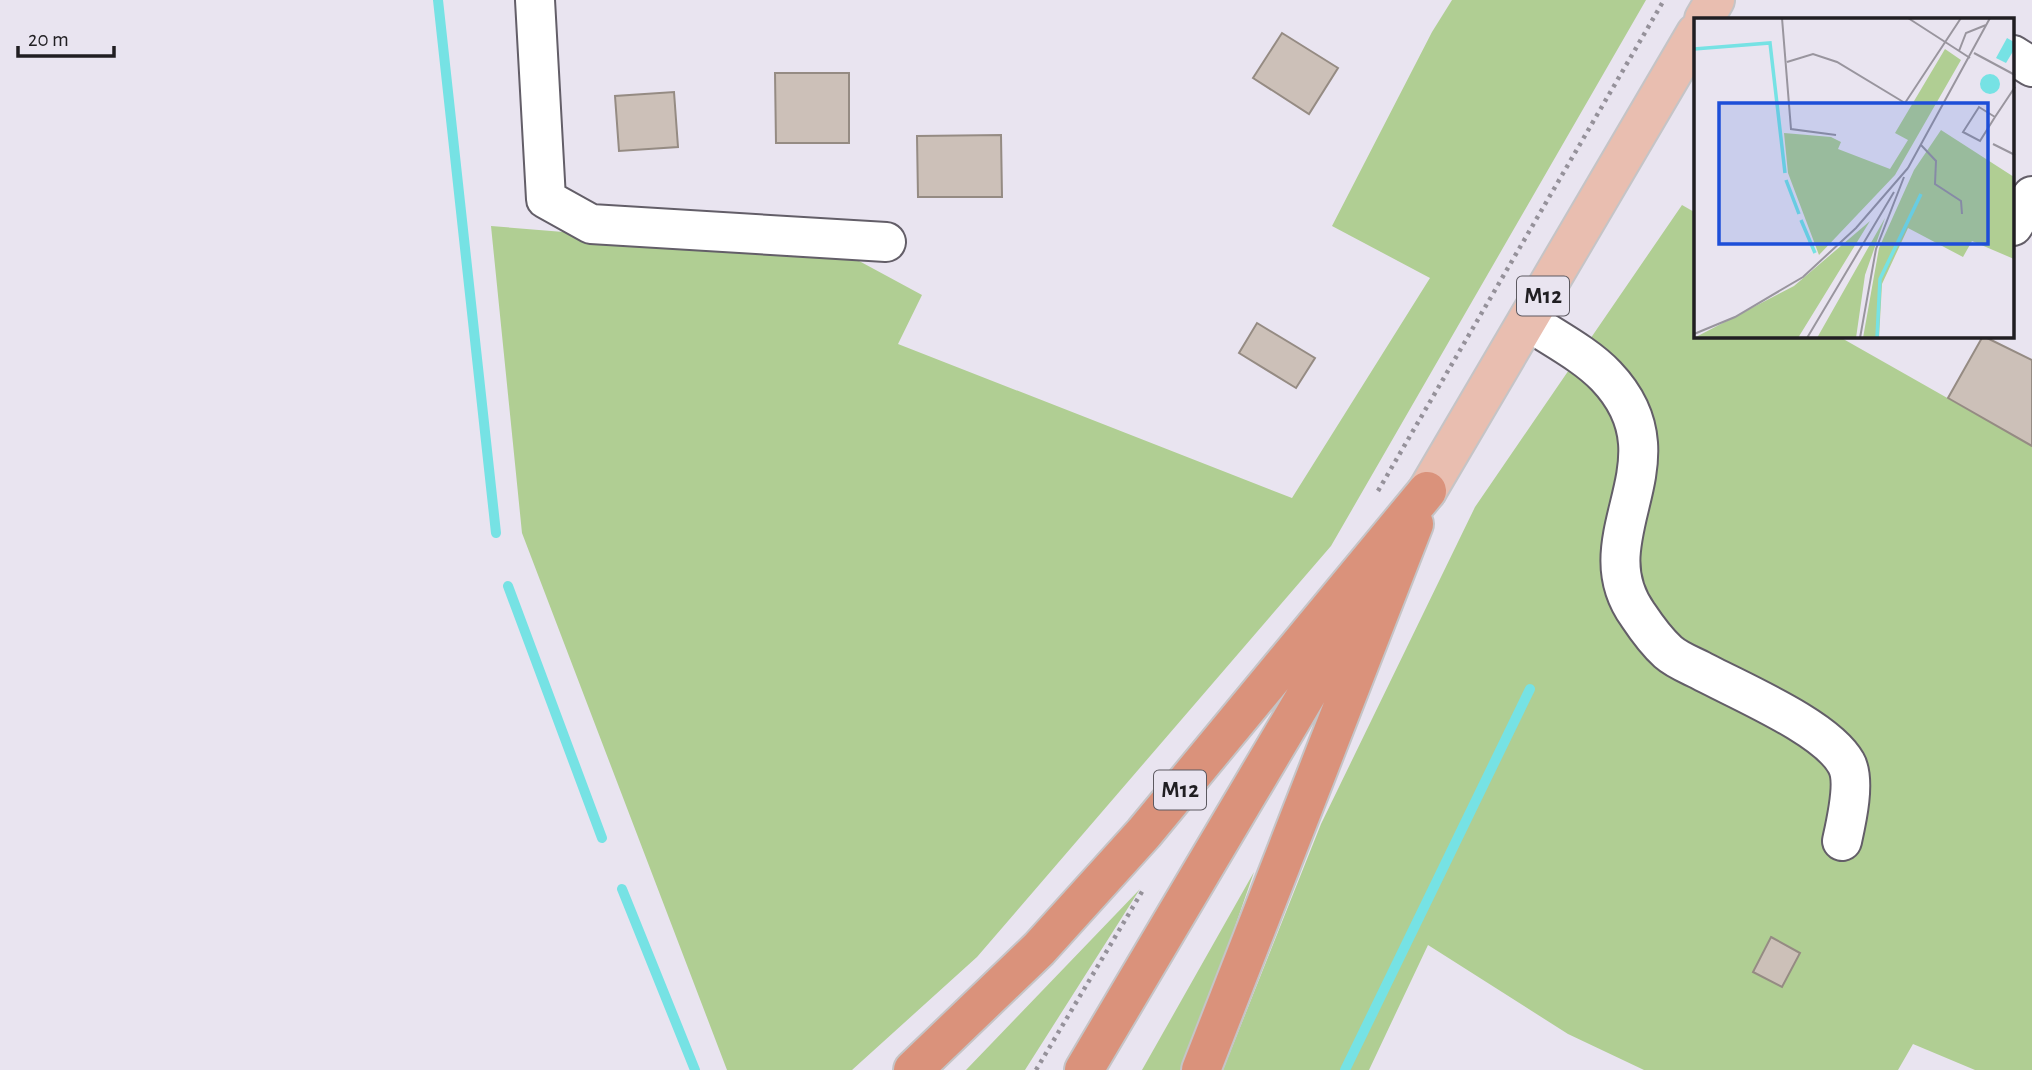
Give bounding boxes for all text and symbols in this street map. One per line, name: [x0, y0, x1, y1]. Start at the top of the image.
scale bar: [18, 14, 114, 58]
inset map: [1694, 18, 2014, 338]
text: 20 m: [28, 29, 69, 50]
road number: М12: [1517, 276, 1569, 316]
road number: М12: [1154, 770, 1206, 810]

